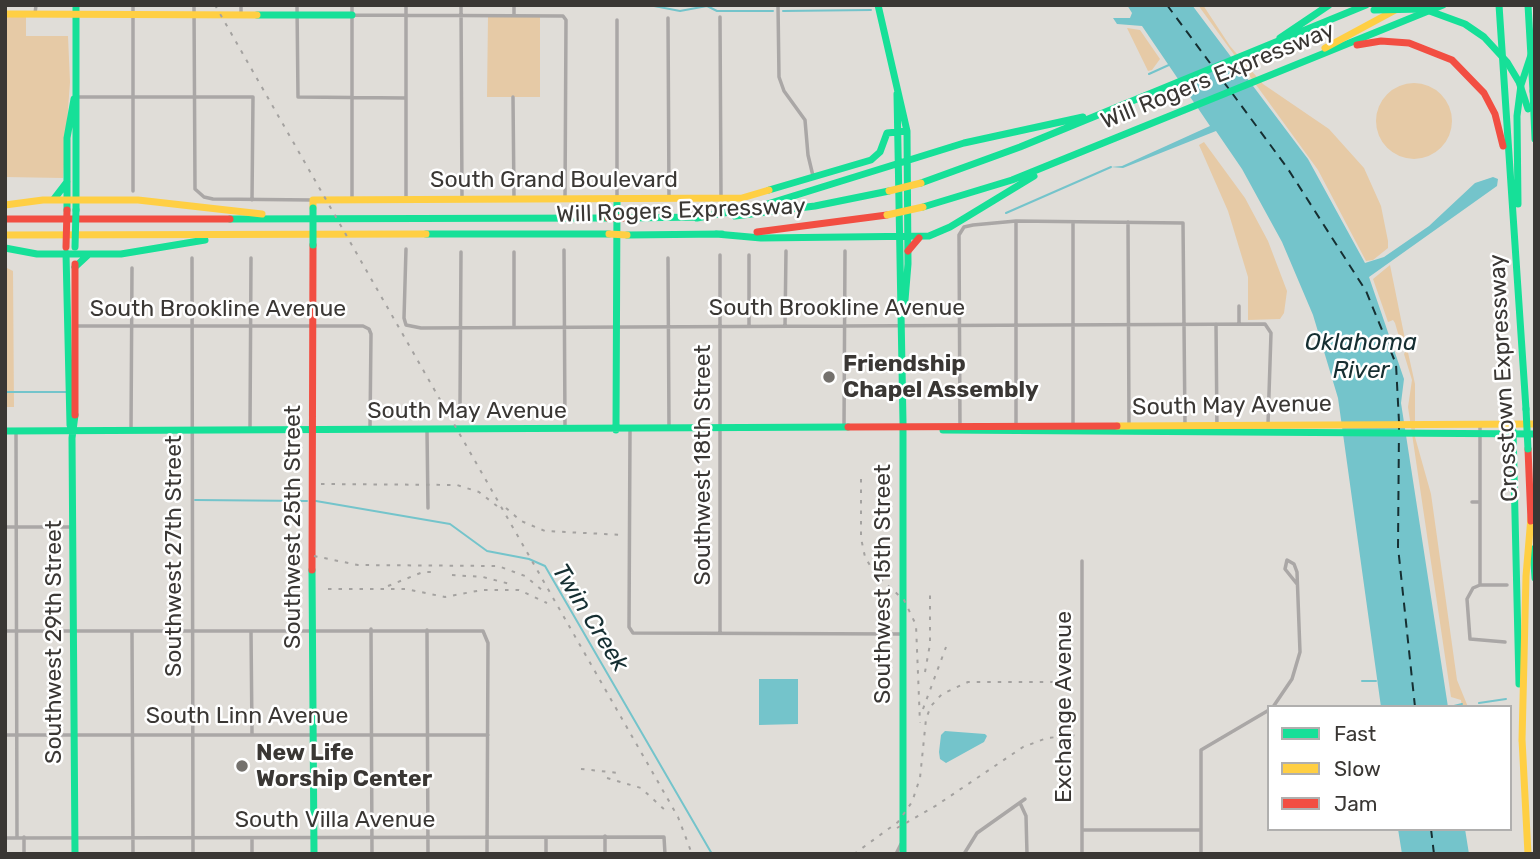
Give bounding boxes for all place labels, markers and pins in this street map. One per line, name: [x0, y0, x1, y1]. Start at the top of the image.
place label: Friendship Chapel Assembly: [843, 350, 1039, 404]
marker: Friendship Chapel Assembly: [821, 369, 837, 385]
place label: New Life Worship Center: [256, 739, 432, 793]
marker: New Life Worship Center: [234, 758, 250, 774]

